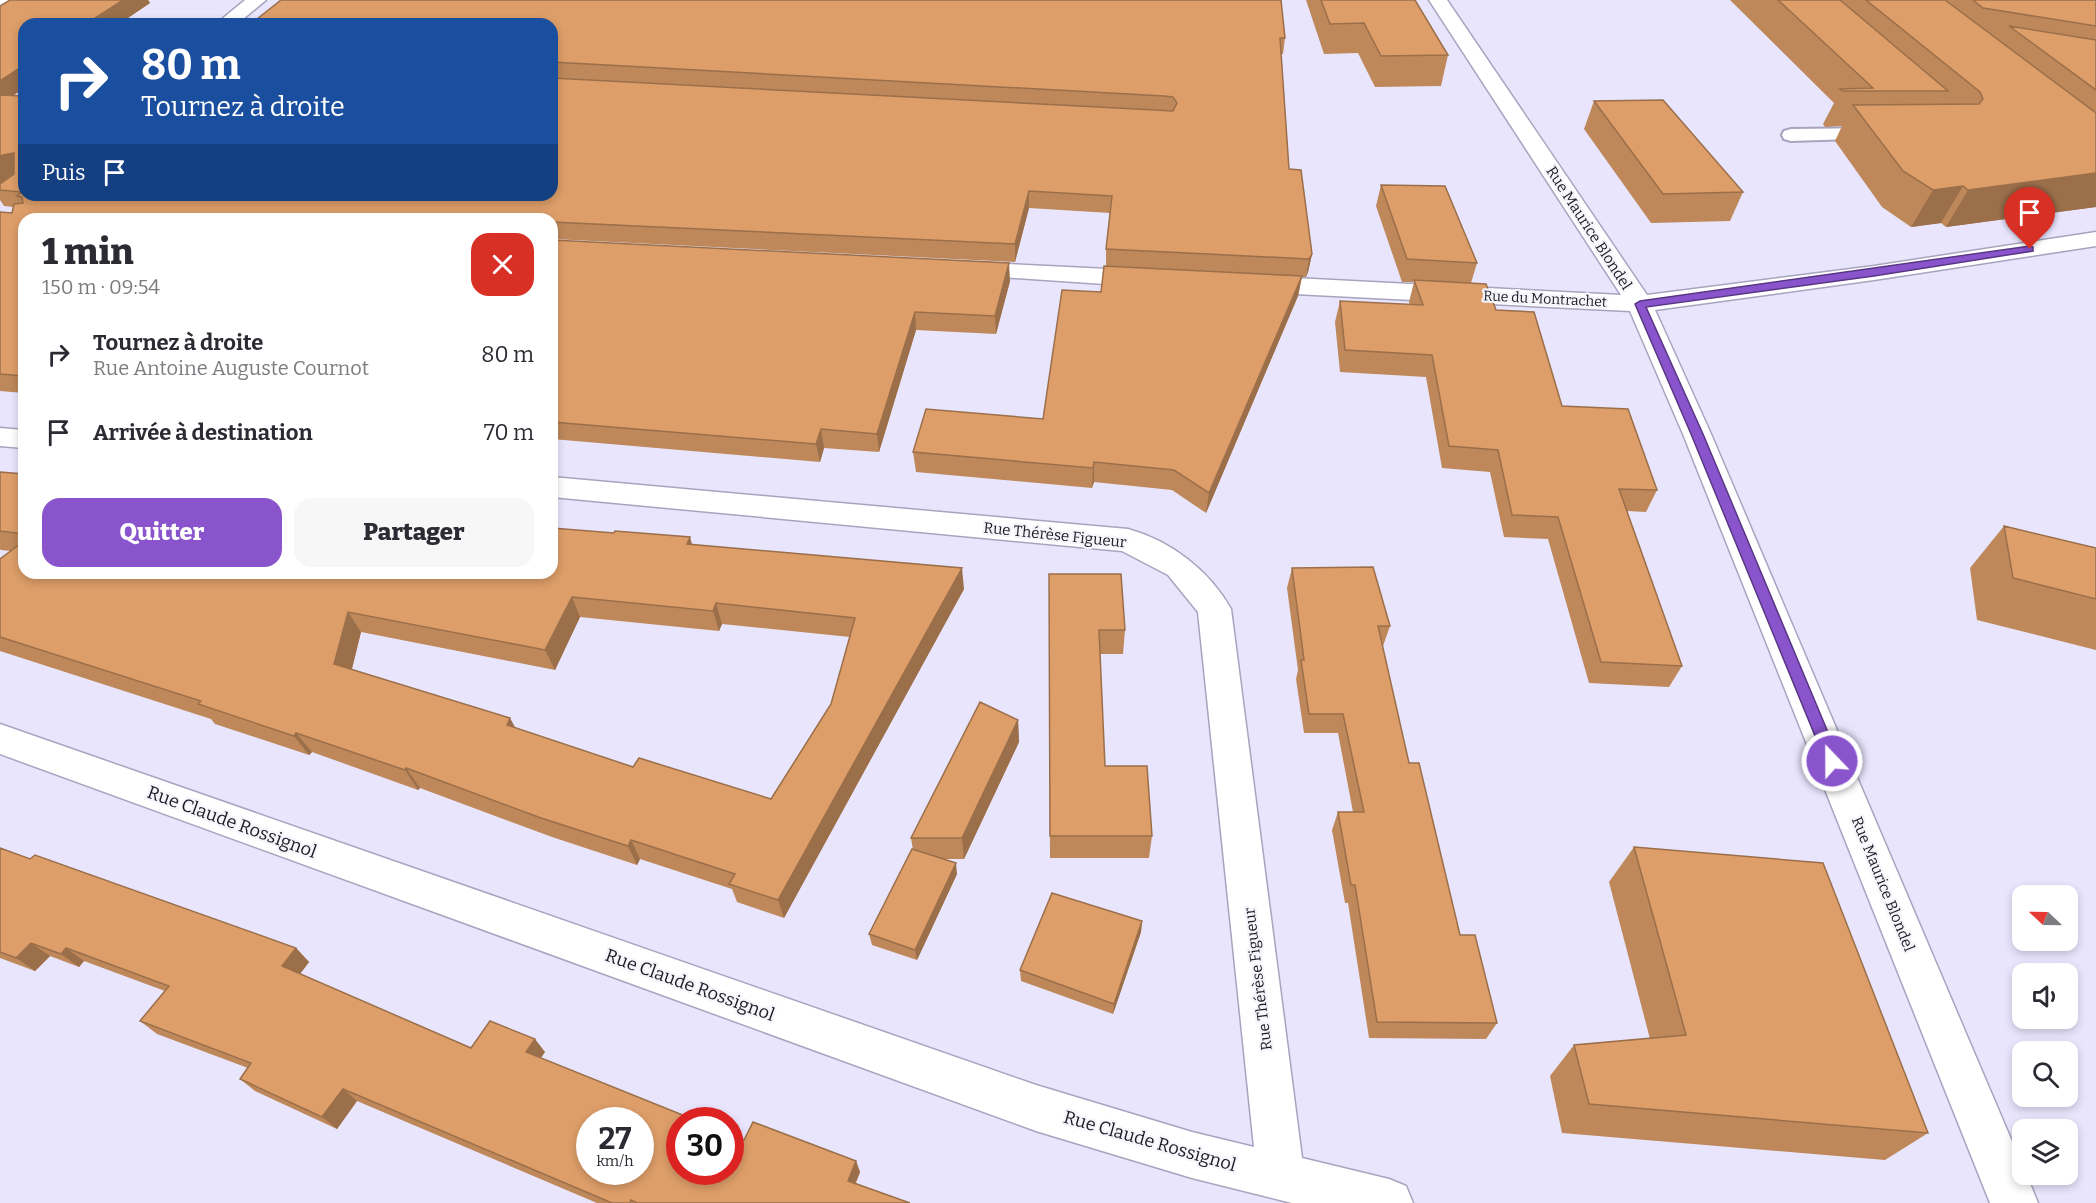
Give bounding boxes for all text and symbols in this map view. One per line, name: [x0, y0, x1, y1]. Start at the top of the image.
text: 80 m: [141, 40, 241, 90]
icon: right: [42, 42, 120, 120]
text: Tournez à droite: [141, 91, 345, 123]
icon: arrive: [98, 156, 131, 189]
text: Puis: [42, 159, 86, 186]
street label: Rue Maurice Blondel: [1542, 163, 1636, 293]
pin: [2004, 187, 2055, 249]
icon: arrive: [2013, 196, 2046, 229]
text: 1 min: [42, 230, 134, 274]
button: close: [471, 233, 534, 296]
text: 150 m · 09:54: [42, 275, 160, 299]
street label: Rue du Montrachet: [1483, 287, 1607, 311]
text: Tournez à droite: [93, 329, 263, 356]
icon: right: [42, 338, 75, 371]
text: 80 m: [481, 341, 534, 368]
text: Rue Antoine Auguste Cournot: [93, 356, 369, 380]
icon: arrive: [42, 416, 75, 449]
text: Arrivée à destination: [93, 419, 313, 446]
text: 70 m: [484, 419, 534, 446]
button: Quitter: [42, 498, 282, 567]
button: Partager: [294, 498, 534, 567]
street label: Rue Thérèse Figueur: [983, 519, 1128, 551]
position arrow: [1800, 729, 1864, 793]
street label: Rue Claude Rossignol: [144, 781, 320, 863]
street label: Rue Maurice Blondel: [1848, 814, 1918, 954]
north arrow: [2012, 885, 2078, 951]
map controls: [2012, 885, 2078, 1185]
street label: Rue Thérèse Figueur: [1240, 906, 1276, 1051]
street label: Rue Claude Rossignol: [602, 944, 778, 1026]
button: sound: [2012, 963, 2078, 1029]
button: search: [2012, 1041, 2078, 1107]
street label: Rue Claude Rossignol: [1061, 1106, 1239, 1176]
speed limit sign: 30: [666, 1107, 744, 1185]
button: layers: [2012, 1119, 2078, 1185]
text: 27: [599, 1121, 631, 1157]
text: km/h: [596, 1152, 634, 1170]

